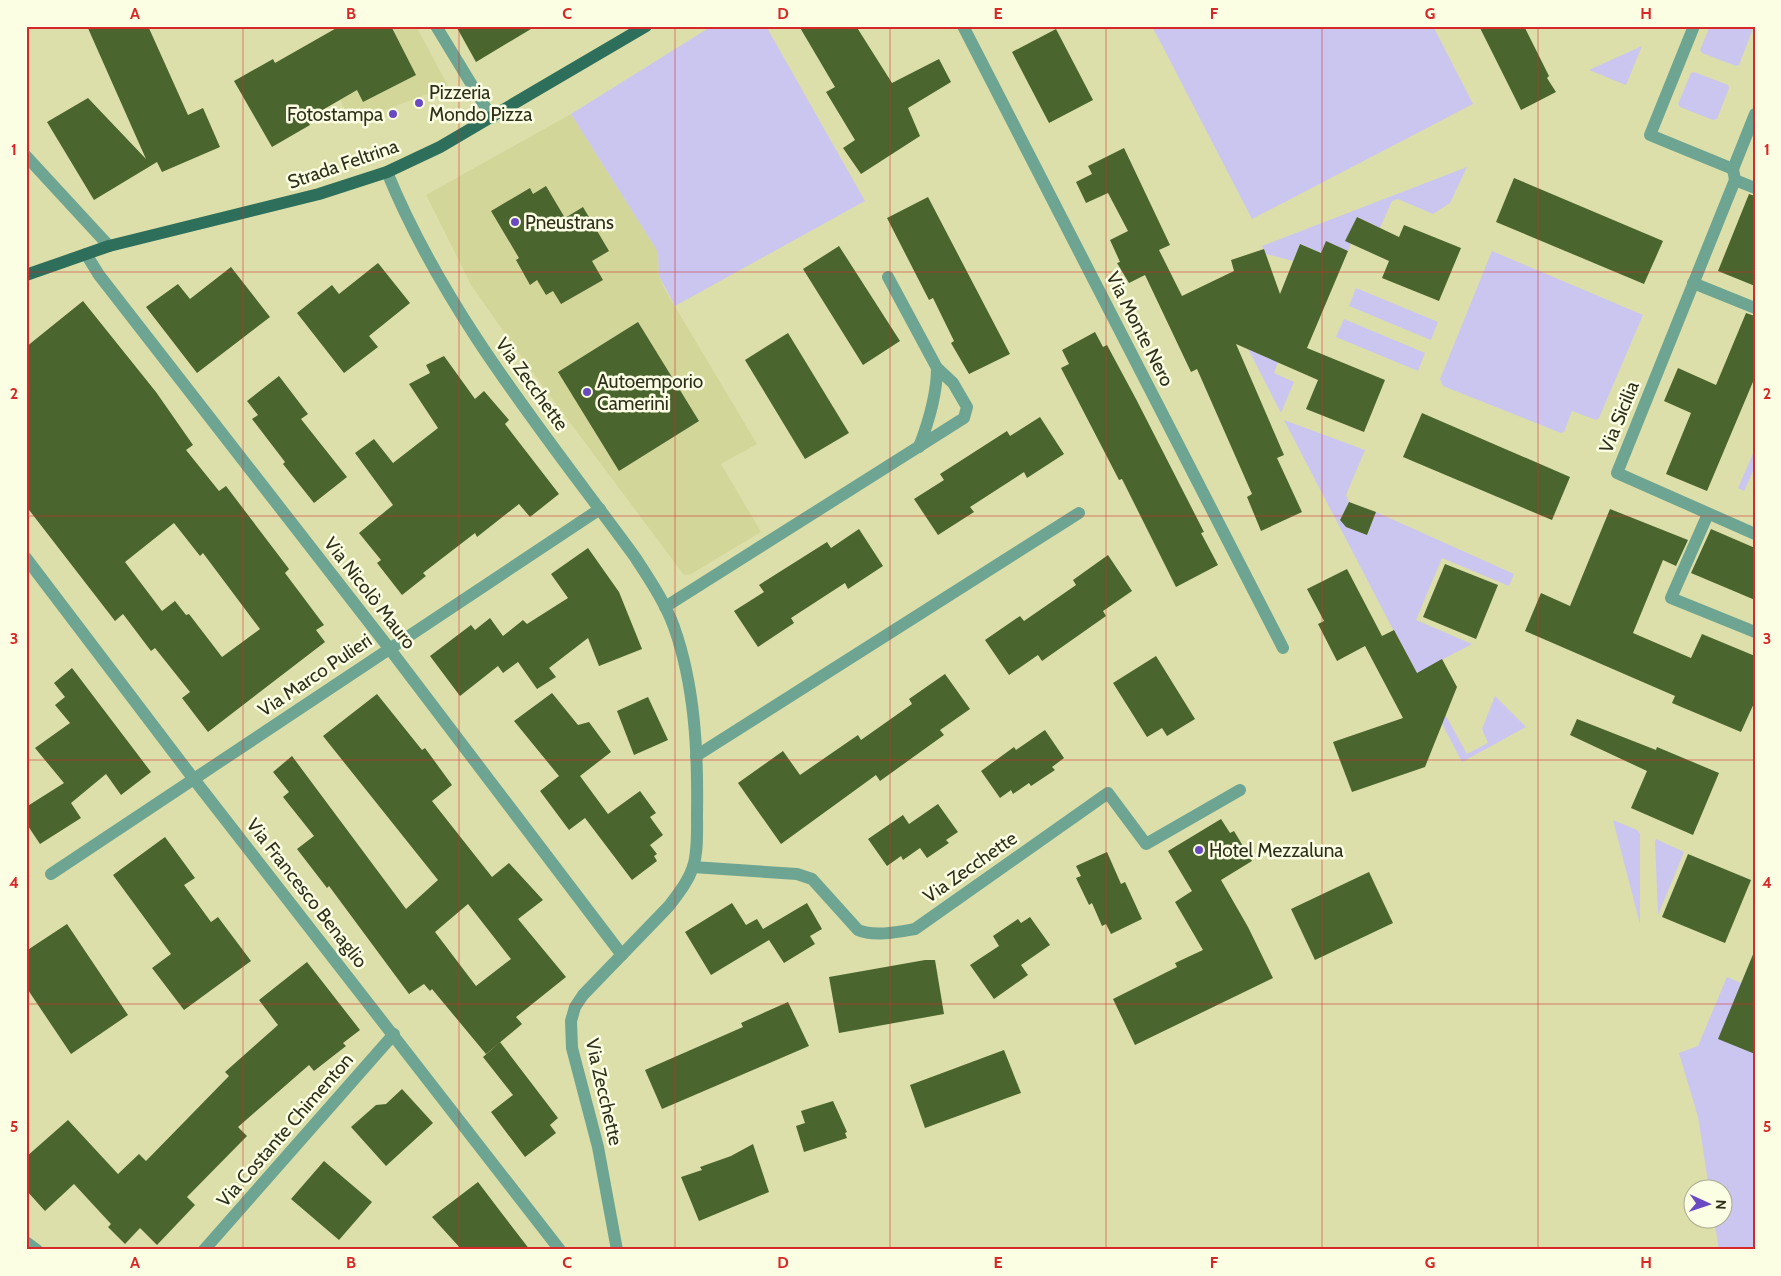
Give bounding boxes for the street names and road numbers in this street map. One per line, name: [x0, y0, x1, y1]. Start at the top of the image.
street label: Strada Feltrina: [285, 134, 401, 194]
street label: Via Monte Nero: [1101, 268, 1179, 390]
street label: Via Zecchette: [491, 333, 574, 435]
street label: Via Sicilia: [1594, 378, 1644, 456]
street label: Via Nicolò Mauro: [319, 532, 421, 654]
street label: Via Marco Pulieri: [254, 628, 376, 722]
street label: Via Francesco Benaglio: [242, 814, 372, 972]
street label: Via Zecchette: [919, 826, 1021, 908]
street label: Via Zecchette: [581, 1036, 628, 1148]
street label: Via Costante Chimenton: [212, 1048, 358, 1212]

